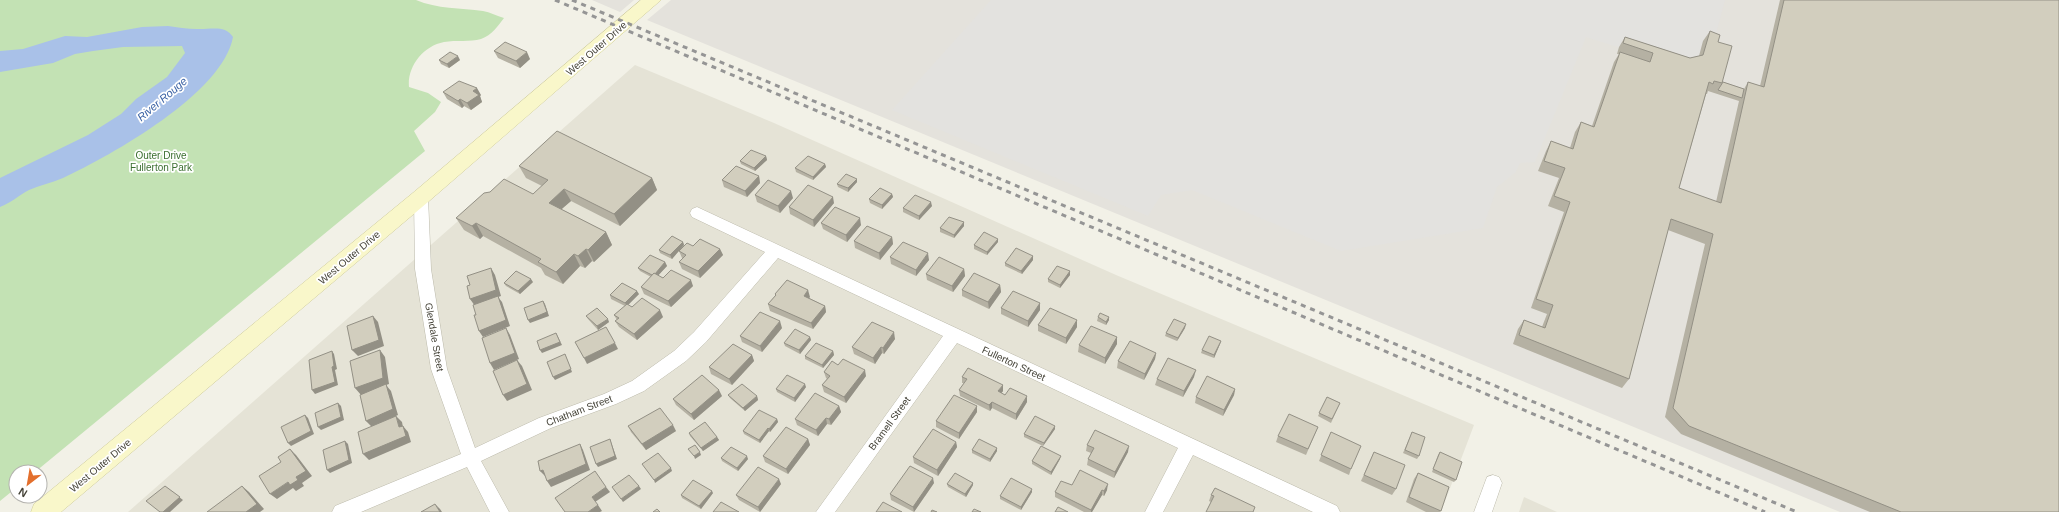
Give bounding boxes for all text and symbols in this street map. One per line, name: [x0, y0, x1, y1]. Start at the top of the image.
street label: West Outer Drive: [564, 19, 629, 78]
water label: River Rouge: [135, 75, 189, 123]
park label: Outer Drive Fullerton Park: [130, 150, 193, 173]
street label: West Outer Drive: [316, 228, 382, 286]
street label: Glendale Street: [423, 302, 446, 372]
street label: Fullerton Street: [980, 344, 1047, 383]
street label: Chatham Street: [545, 393, 614, 428]
street label: Bramell Street: [866, 394, 913, 452]
street label: West Outer Drive: [67, 436, 133, 494]
north arrow: [8, 464, 48, 504]
text: N: [16, 485, 29, 500]

